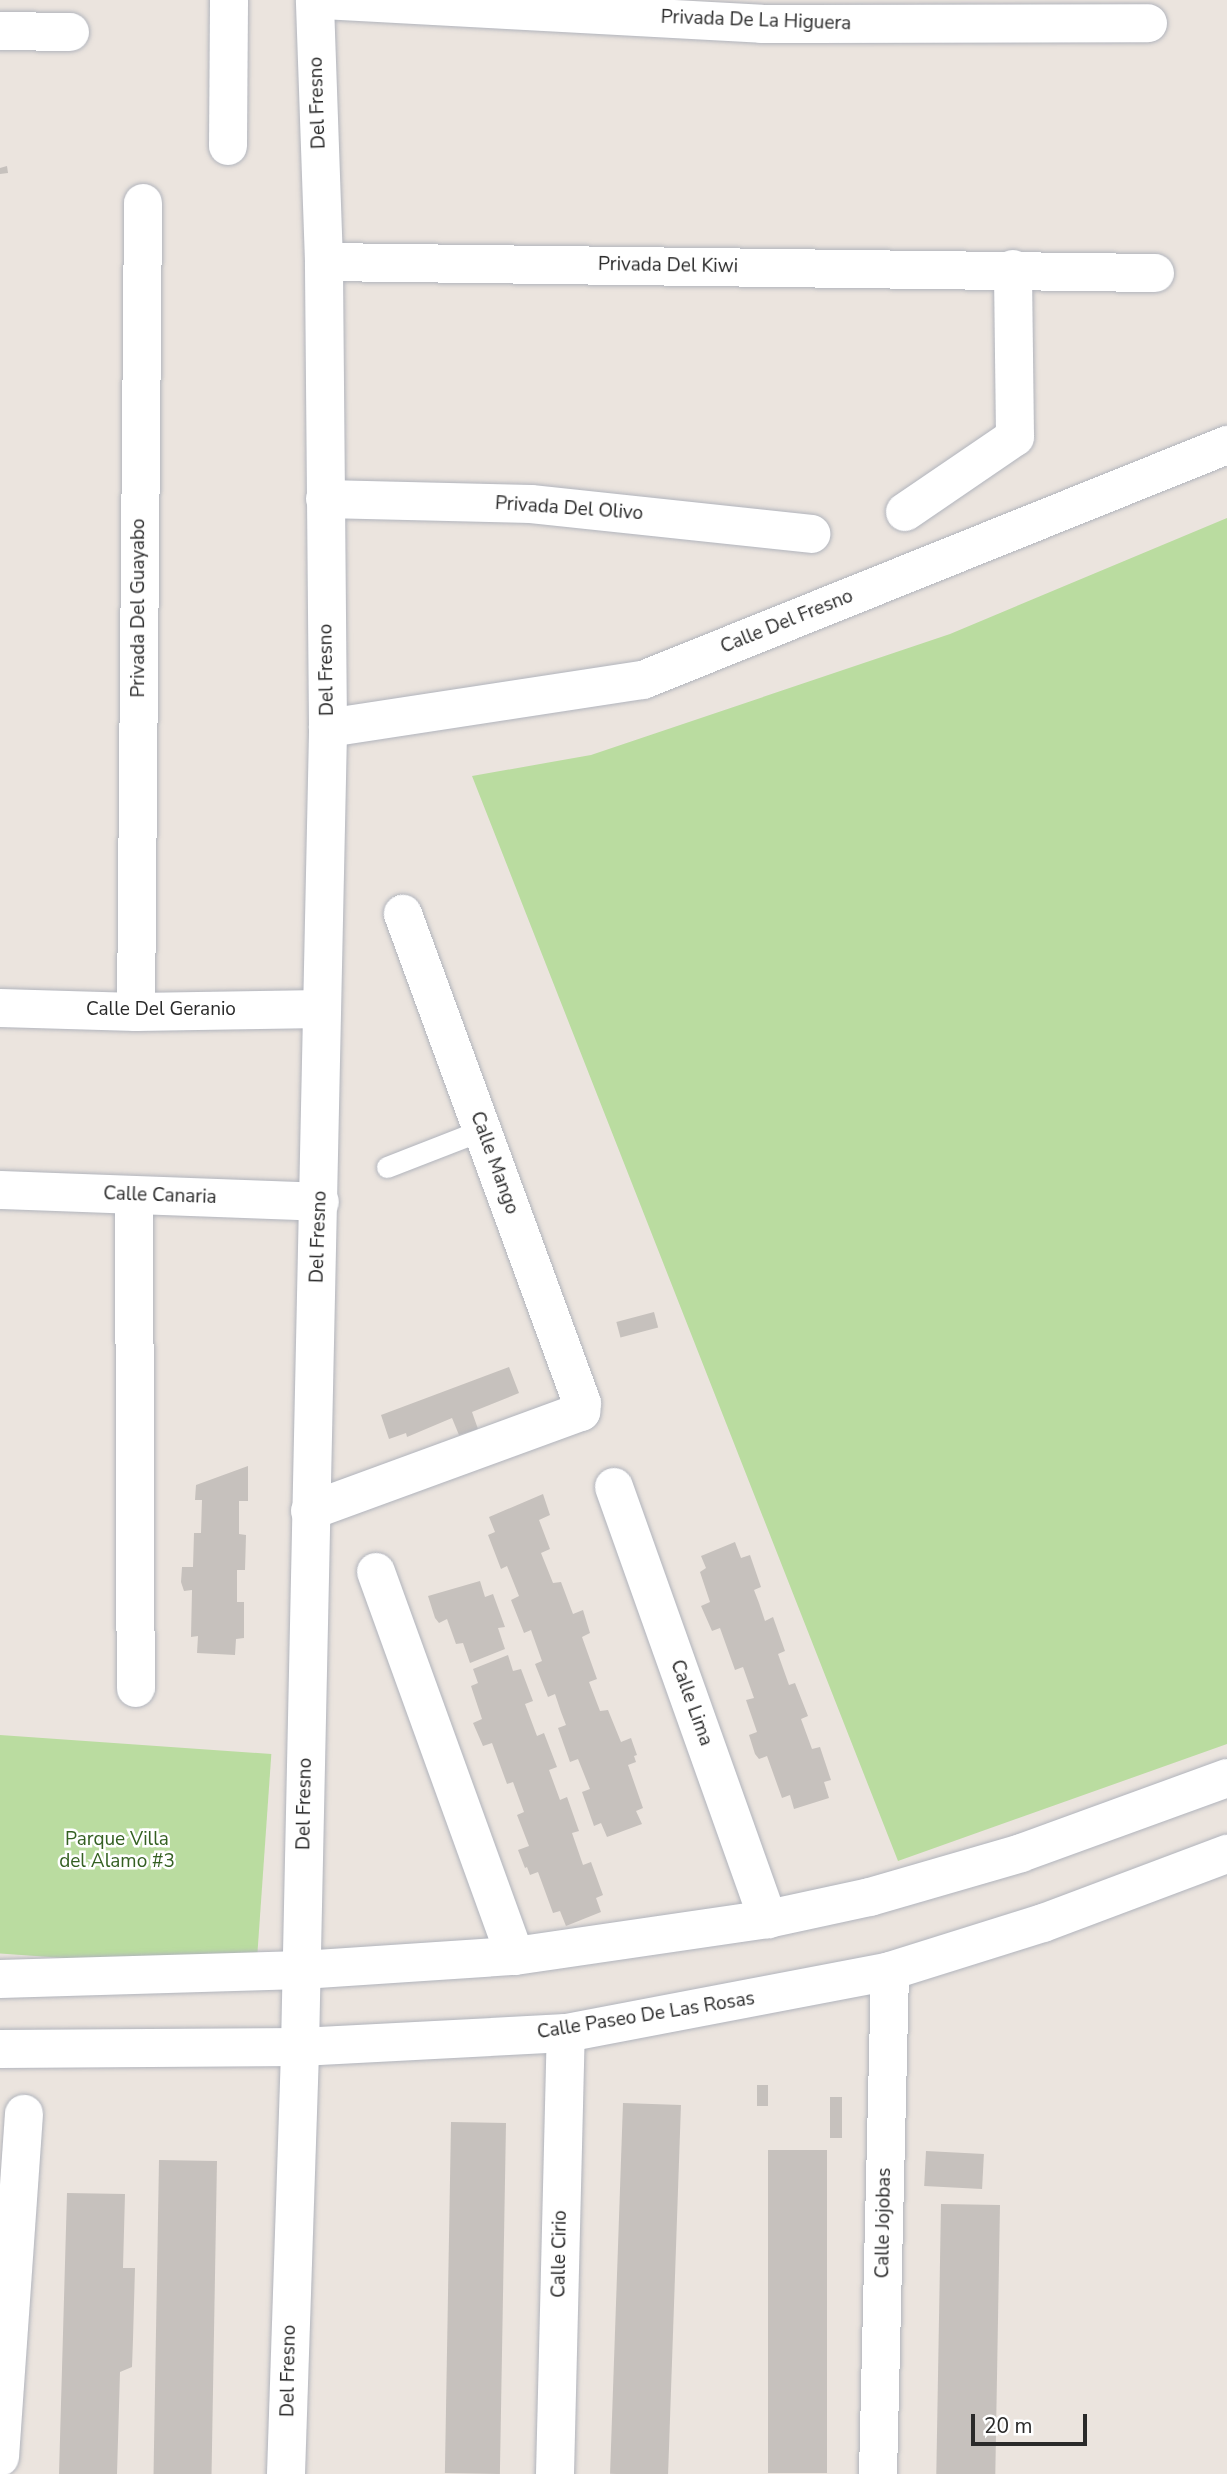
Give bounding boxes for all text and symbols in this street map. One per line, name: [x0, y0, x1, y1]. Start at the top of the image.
street label: Privada De La Higuera: [660, 6, 852, 36]
street label: Del Fresno: [305, 57, 331, 149]
street label: Privada Del Kiwi: [598, 253, 738, 279]
street label: Privada Del Olivo: [494, 492, 644, 526]
street label: Privada Del Guayabo: [128, 518, 150, 698]
street label: Calle Del Fresno: [717, 585, 857, 659]
street label: Del Fresno: [315, 624, 339, 716]
street label: Calle Del Geranio: [86, 999, 236, 1021]
street label: Calle Mango: [465, 1109, 523, 1217]
street label: Calle Canaria: [103, 1183, 217, 1209]
street label: Del Fresno: [306, 1191, 332, 1283]
street label: Calle Lima: [665, 1657, 717, 1749]
street label: Del Fresno: [293, 1758, 317, 1850]
park label: Parque Villa del Alamo #3: [59, 1829, 175, 1873]
street label: Calle Paseo De Las Rosas: [536, 1988, 756, 2044]
street label: Calle Jojobas: [872, 2167, 896, 2279]
street label: Calle Cirio: [548, 2210, 572, 2298]
street label: Del Fresno: [277, 2325, 301, 2417]
scale bar: [975, 2400, 1090, 2444]
text: 20 m: [984, 2412, 1033, 2440]

